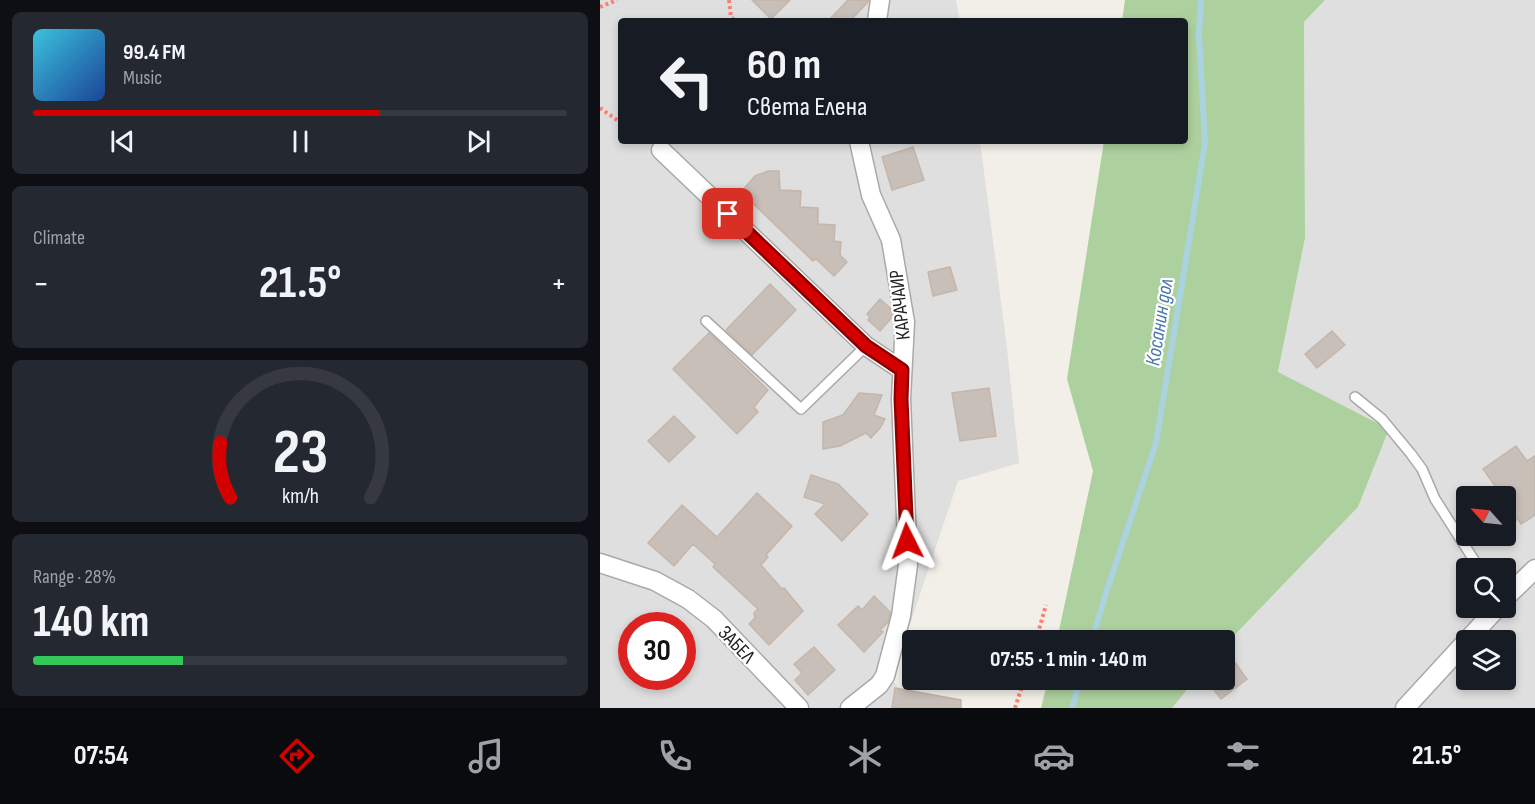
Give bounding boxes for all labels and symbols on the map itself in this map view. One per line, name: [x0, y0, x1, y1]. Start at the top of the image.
pin: [702, 188, 753, 239]
street label: КАРАЧАИР: [884, 269, 916, 341]
water label: Косанин дол: [1140, 277, 1179, 367]
north arrow: [1456, 486, 1516, 546]
position arrow: [875, 509, 939, 573]
speed limit sign: 30: [618, 612, 696, 690]
street label: ЗАБЕЛ: [713, 621, 760, 669]

